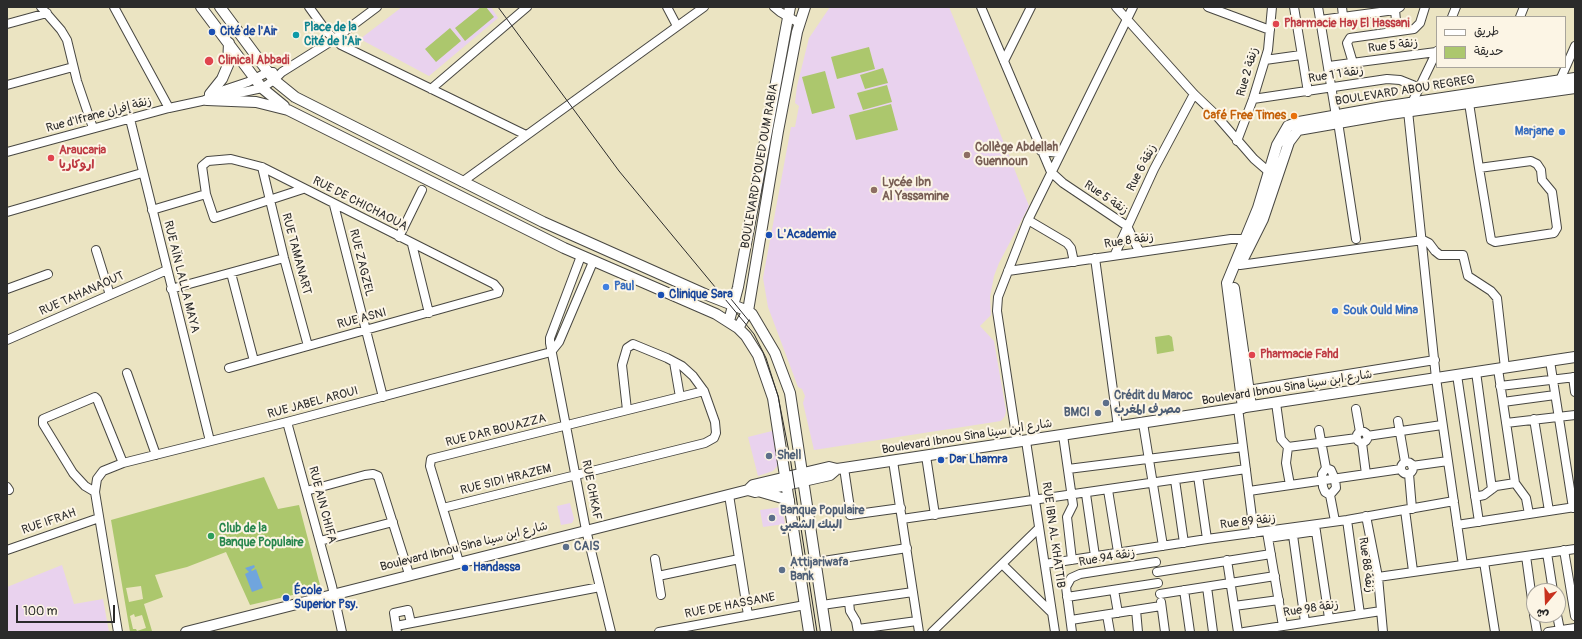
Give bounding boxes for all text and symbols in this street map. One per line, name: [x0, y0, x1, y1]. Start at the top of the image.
legend: [1436, 16, 1566, 68]
place label: Pharmacie Hay El Hassani: [1284, 17, 1410, 31]
marker: Pharmacie Hay El Hassani: [1271, 19, 1281, 29]
place label: Place de la Cité de l'Air: [304, 21, 361, 49]
text: طريق: [1474, 24, 1499, 39]
place label: Cité de l'Air: [220, 25, 277, 39]
marker: Cité de l'Air: [207, 27, 217, 37]
marker: Place de la Cité de l'Air: [291, 30, 301, 40]
street label: Rue 5 زنقة: [1367, 36, 1419, 56]
text: حديقة: [1474, 44, 1503, 59]
street label: Rue 2 زنقة: [1234, 46, 1262, 98]
place label: Clinical Abbadi: [218, 54, 290, 68]
marker: Clinical Abbadi: [203, 55, 215, 67]
street label: Rue 1 زنقة 1: [1307, 64, 1365, 86]
street label: BOULEVARD ABOU REGREG: [1334, 73, 1476, 109]
street label: BOULEVARD D'OUED OUM RABIA: [738, 82, 782, 250]
street label: Rue d'Ifrane زنقة إفران: [45, 94, 153, 136]
place label: Café Free Times: [1203, 109, 1286, 123]
marker: Café Free Times: [1289, 111, 1299, 121]
place label: Marjane: [1515, 125, 1554, 139]
marker: Marjane: [1557, 127, 1567, 137]
place label: Collège Abdellah Guennoun: [975, 141, 1058, 169]
street label: Rue 6 زنقة: [1124, 142, 1160, 194]
place label: Araucaria اروكاريا: [59, 144, 106, 172]
marker: Collège Abdellah Guennoun: [962, 150, 972, 160]
marker: Araucaria اروكاريا: [46, 153, 56, 163]
street label: RUE DE CHICHAOUA: [310, 174, 410, 234]
place label: Lycée Ibn Al Yassamine: [882, 176, 949, 204]
street label: Rue 5 زنقة: [1081, 178, 1131, 218]
marker: Lycée Ibn Al Yassamine: [869, 185, 879, 195]
street label: RUE TAMANART: [278, 212, 314, 296]
street label: RUE AÏN LALLA MAYA: [160, 219, 202, 335]
street label: RUE ZAGZEL: [346, 228, 376, 298]
place label: L'Academie: [777, 228, 836, 242]
marker: L'Academie: [764, 230, 774, 240]
street label: Rue 8 زنقة: [1103, 230, 1155, 252]
street label: RUE TAHANAOUT: [37, 269, 127, 319]
place label: Paul: [614, 280, 634, 294]
marker: Paul: [601, 282, 611, 292]
place label: Clinique Sara: [669, 288, 733, 302]
marker: Clinique Sara: [656, 290, 666, 300]
place label: Souk Ould Mina: [1343, 304, 1418, 318]
street label: RUE ASNI: [336, 306, 388, 332]
marker: Souk Ould Mina: [1330, 306, 1340, 316]
place label: Pharmacie Fahd: [1260, 348, 1339, 362]
marker: Pharmacie Fahd: [1247, 350, 1257, 360]
street label: Boulevard Ibnou Sina شارع ابن سينا: [1201, 367, 1373, 409]
street label: RUE JABEL AROUI: [266, 384, 360, 422]
place label: Crédit du Maroc مصرف المغرب: [1114, 389, 1193, 417]
marker: Crédit du Maroc مصرف المغرب: [1101, 398, 1111, 408]
place label: BMCI: [1064, 406, 1090, 420]
marker: BMCI: [1093, 408, 1103, 418]
street label: RUE DAR BOUAZZA: [444, 412, 548, 450]
street label: Boulevard Ibnou Sina شارع ابن سينا: [881, 416, 1053, 458]
place label: Shell: [777, 449, 801, 463]
marker: Shell: [764, 451, 774, 461]
place label: Dar Lhamra: [949, 453, 1007, 467]
marker: Dar Lhamra: [936, 455, 946, 465]
street label: RUE CHKAF: [578, 459, 604, 521]
street label: RUE SIDI HRAZEM: [459, 462, 553, 498]
street label: RUE AIN CHIFA: [305, 465, 339, 545]
street label: RUE IBN AL KHATTIB: [1038, 481, 1068, 589]
place label: Banque Populaire البنك الشعبي: [780, 504, 864, 532]
street label: RUE IFRAH: [20, 506, 78, 538]
street label: Rue 89 زنقة: [1219, 511, 1277, 533]
marker: Banque Populaire البنك الشعبي: [767, 513, 777, 523]
street label: Boulevard Ibnou Sina شارع ابن سينا: [379, 519, 549, 575]
place label: Club de la Banque Populaire: [219, 522, 303, 550]
marker: Club de la Banque Populaire: [206, 531, 216, 541]
street label: Rue 88 زنقة: [1355, 536, 1377, 594]
place label: CAIS: [574, 540, 600, 554]
marker: CAIS: [561, 542, 571, 552]
street label: Rue 94 زنقة: [1078, 546, 1136, 570]
place label: Attijariwafa Bank: [790, 556, 848, 584]
place label: Handassa: [473, 561, 520, 575]
marker: Handassa: [460, 563, 470, 573]
marker: Attijariwafa Bank: [777, 565, 787, 575]
north arrow: [1526, 583, 1566, 623]
place label: École Superior Psy.: [294, 584, 358, 612]
street label: RUE DE HASSANE: [684, 590, 776, 622]
marker: École Superior Psy.: [281, 593, 291, 603]
scale bar: [18, 597, 117, 623]
street label: Rue 98 زنقة: [1282, 598, 1340, 620]
text: 100 m: [23, 604, 57, 619]
text: ش: [1534, 606, 1550, 622]

